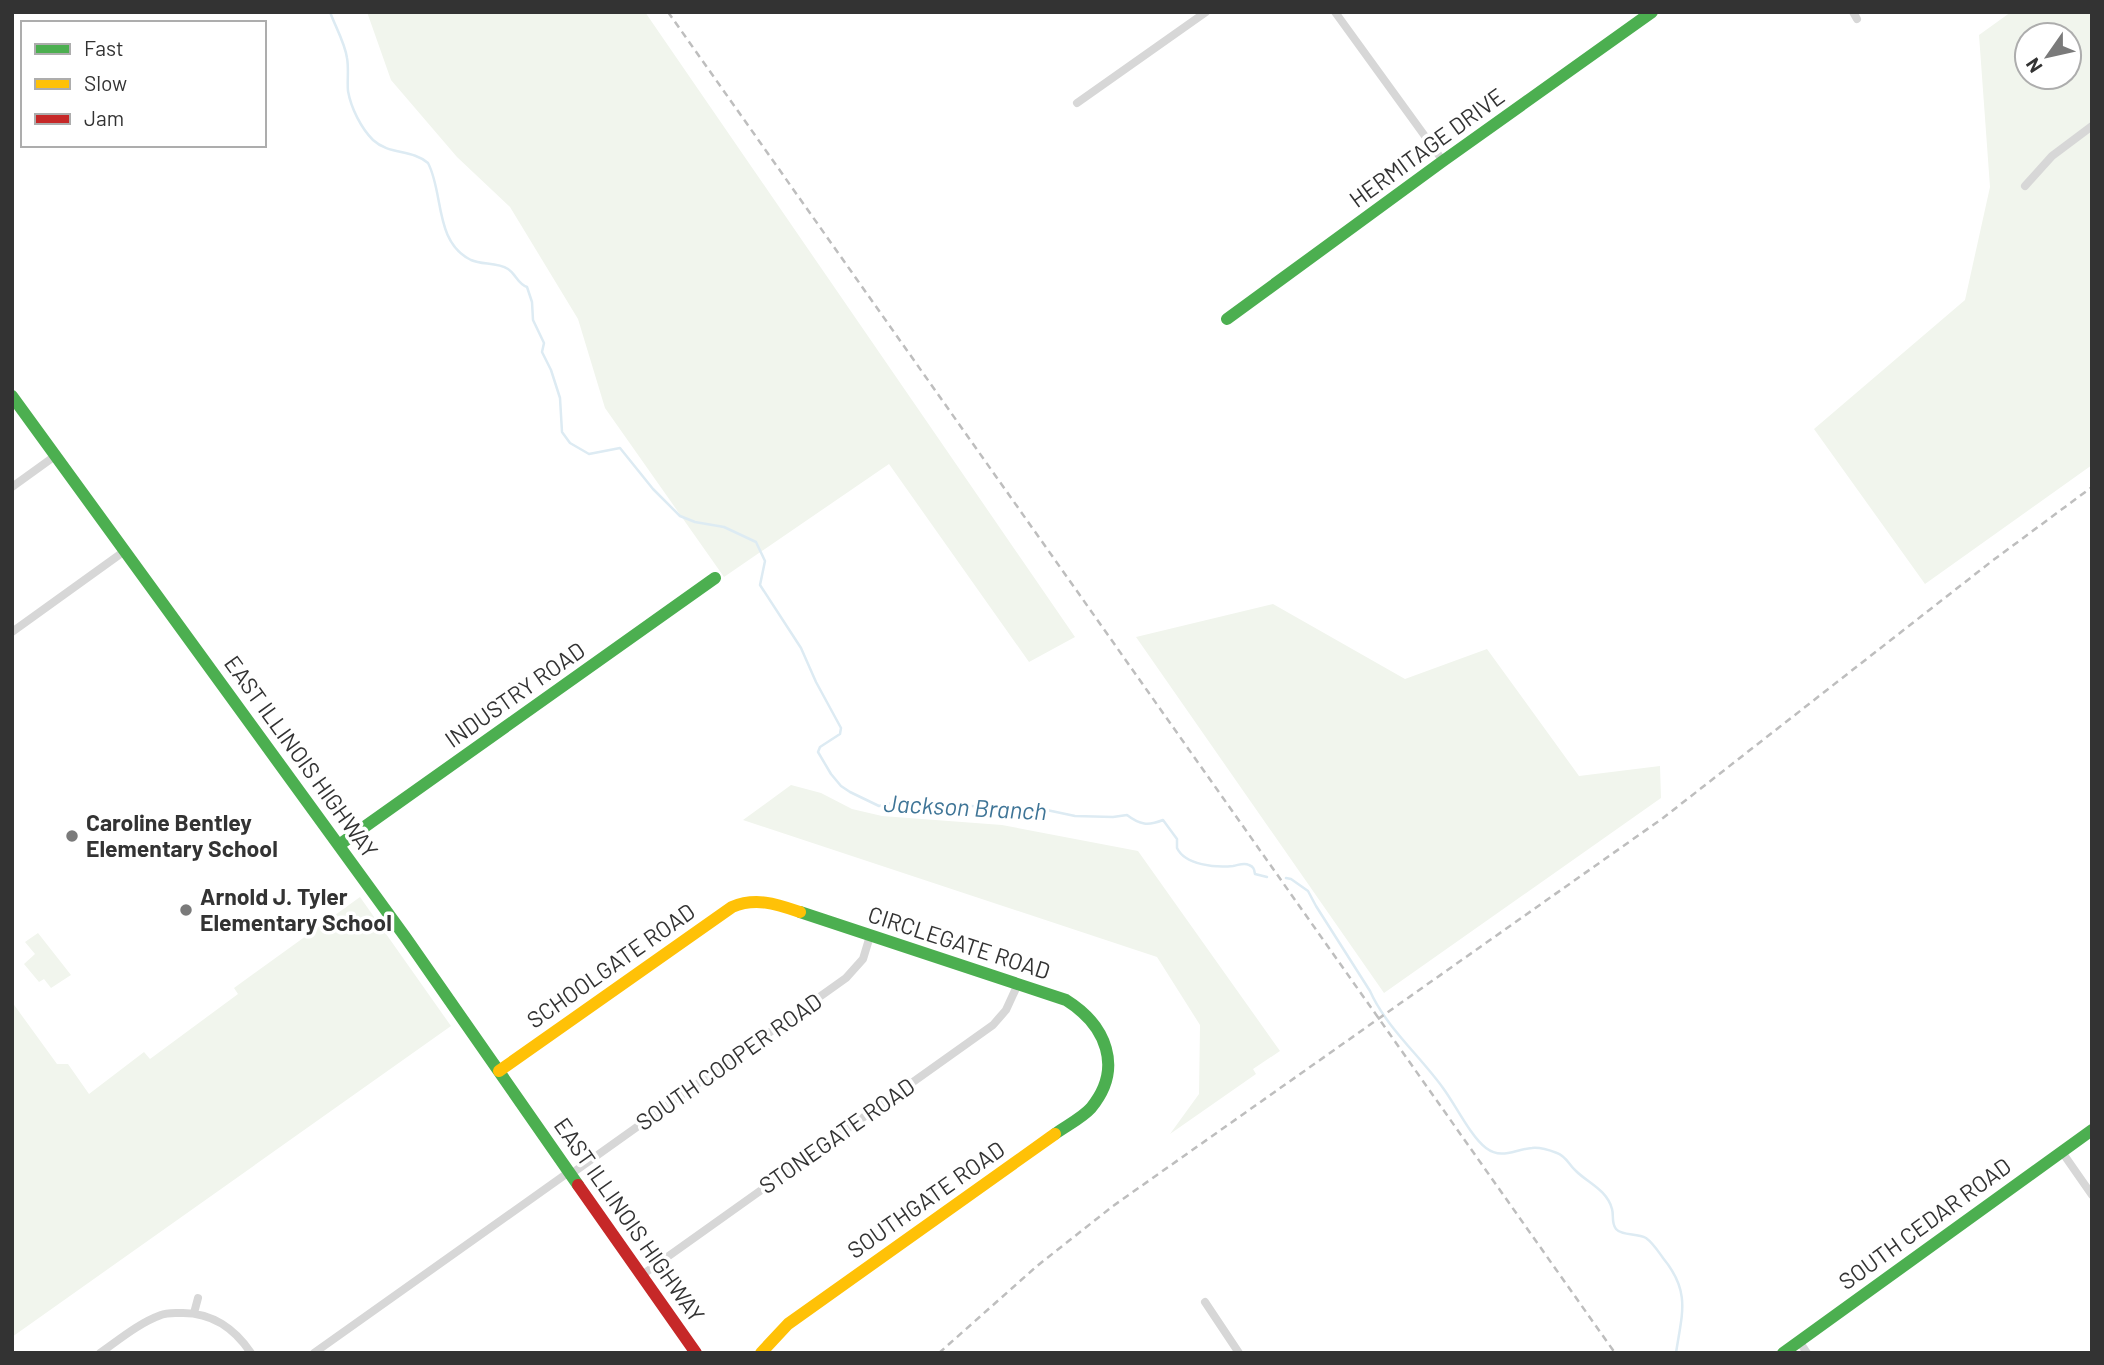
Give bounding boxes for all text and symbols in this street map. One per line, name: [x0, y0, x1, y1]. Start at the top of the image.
legend: [21, 21, 266, 147]
north arrow: [2013, 21, 2083, 91]
text: Fast: [84, 35, 124, 60]
text: N: [2020, 54, 2047, 77]
text: Slow: [84, 70, 127, 95]
street label: HERMITAGE DRIVE: [1343, 82, 1509, 213]
text: Jam: [84, 105, 124, 130]
street label: INDUSTRY ROAD: [439, 636, 590, 753]
street label: EAST ILLINOIS HIGHWAY: [219, 650, 385, 863]
water label: Jackson Branch: [883, 788, 1047, 825]
place label: Caroline Bentley Elementary School: [86, 808, 278, 862]
marker: Caroline Bentley Elementary School: [64, 828, 80, 844]
place label: Arnold J. Tyler Elementary School: [200, 882, 392, 936]
street label: SCHOOLGATE ROAD: [521, 897, 700, 1034]
street label: CIRCLEGATE ROAD: [865, 899, 1054, 985]
marker: Arnold J. Tyler Elementary School: [178, 902, 194, 918]
street label: SOUTH COOPER ROAD: [630, 986, 827, 1136]
street label: STONEGATE ROAD: [753, 1071, 919, 1199]
street label: EAST ILLINOIS HIGHWAY: [549, 1112, 711, 1327]
street label: SOUTHGATE ROAD: [841, 1135, 1009, 1264]
street label: SOUTH CEDAR ROAD: [1833, 1151, 2016, 1295]

